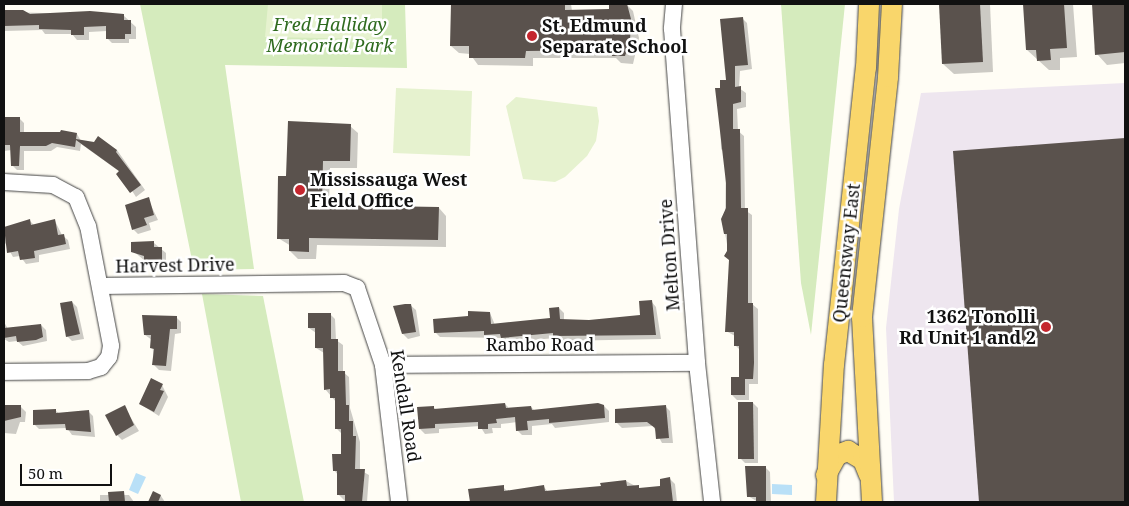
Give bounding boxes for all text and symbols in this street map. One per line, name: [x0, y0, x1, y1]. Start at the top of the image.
park label: Fred Halliday Memorial Park: [267, 14, 393, 56]
place label: St. Edmund Separate School: [542, 15, 688, 58]
marker: St. Edmund Separate School: [526, 30, 538, 42]
place label: Mississauga West Field Office: [310, 169, 467, 212]
street label: Queensway East: [828, 182, 864, 324]
marker: Mississauga West Field Office: [294, 184, 306, 196]
street label: Melton Drive: [654, 198, 684, 312]
street label: Harvest Drive: [115, 253, 235, 277]
place label: 1362 Tonolli Rd Unit 1 and 2: [899, 306, 1036, 348]
marker: 1362 Tonolli Rd Unit 1 and 2: [1040, 321, 1052, 333]
street label: Rambo Road: [486, 333, 594, 355]
street label: Kendall Road: [386, 348, 426, 464]
scale bar: [22, 454, 115, 486]
text: 50 m: [28, 463, 63, 483]

